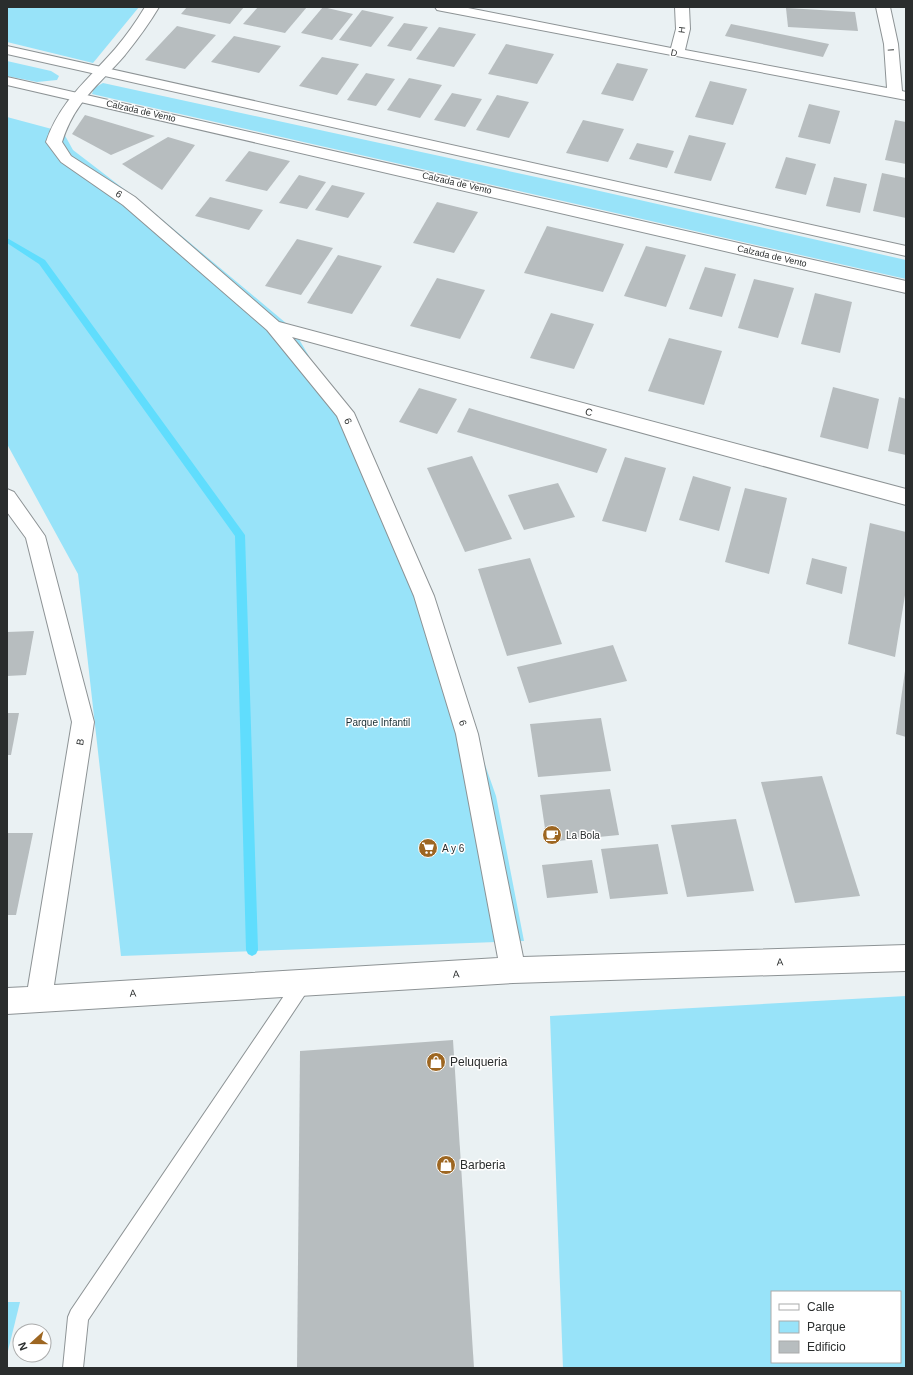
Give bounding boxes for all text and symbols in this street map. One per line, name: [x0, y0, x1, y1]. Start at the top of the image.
street label: H: [677, 26, 687, 34]
street label: D: [670, 47, 679, 59]
street label: I: [886, 48, 896, 52]
street label: Calzada de Vento: [105, 98, 177, 124]
street label: Calzada de Vento: [421, 170, 493, 196]
street label: 6: [114, 188, 125, 200]
street label: Calzada de Vento: [736, 243, 808, 269]
street label: C: [584, 406, 594, 418]
street label: 6: [342, 416, 354, 426]
park label: Parque Infantil: [346, 717, 410, 728]
street label: 6: [457, 719, 469, 728]
street label: B: [74, 738, 86, 746]
cafe icon: La Bola: [541, 824, 563, 846]
place label: La Bola: [566, 830, 600, 841]
supermarket icon: A y 6: [417, 837, 439, 859]
place label: A y 6: [442, 843, 465, 854]
street label: A: [776, 956, 784, 968]
street label: A: [452, 968, 460, 980]
street label: A: [129, 987, 137, 999]
shop icon: Peluqueria: [425, 1051, 447, 1073]
place label: Peluqueria: [450, 1055, 508, 1069]
shop icon: Barberia: [435, 1154, 457, 1176]
place label: Barberia: [460, 1158, 506, 1172]
legend: [771, 1291, 901, 1363]
text: Calle: [807, 1300, 835, 1314]
text: Parque: [807, 1320, 846, 1334]
north arrow: [12, 1323, 52, 1363]
text: Edificio: [807, 1340, 846, 1354]
text: N: [16, 1341, 30, 1352]

